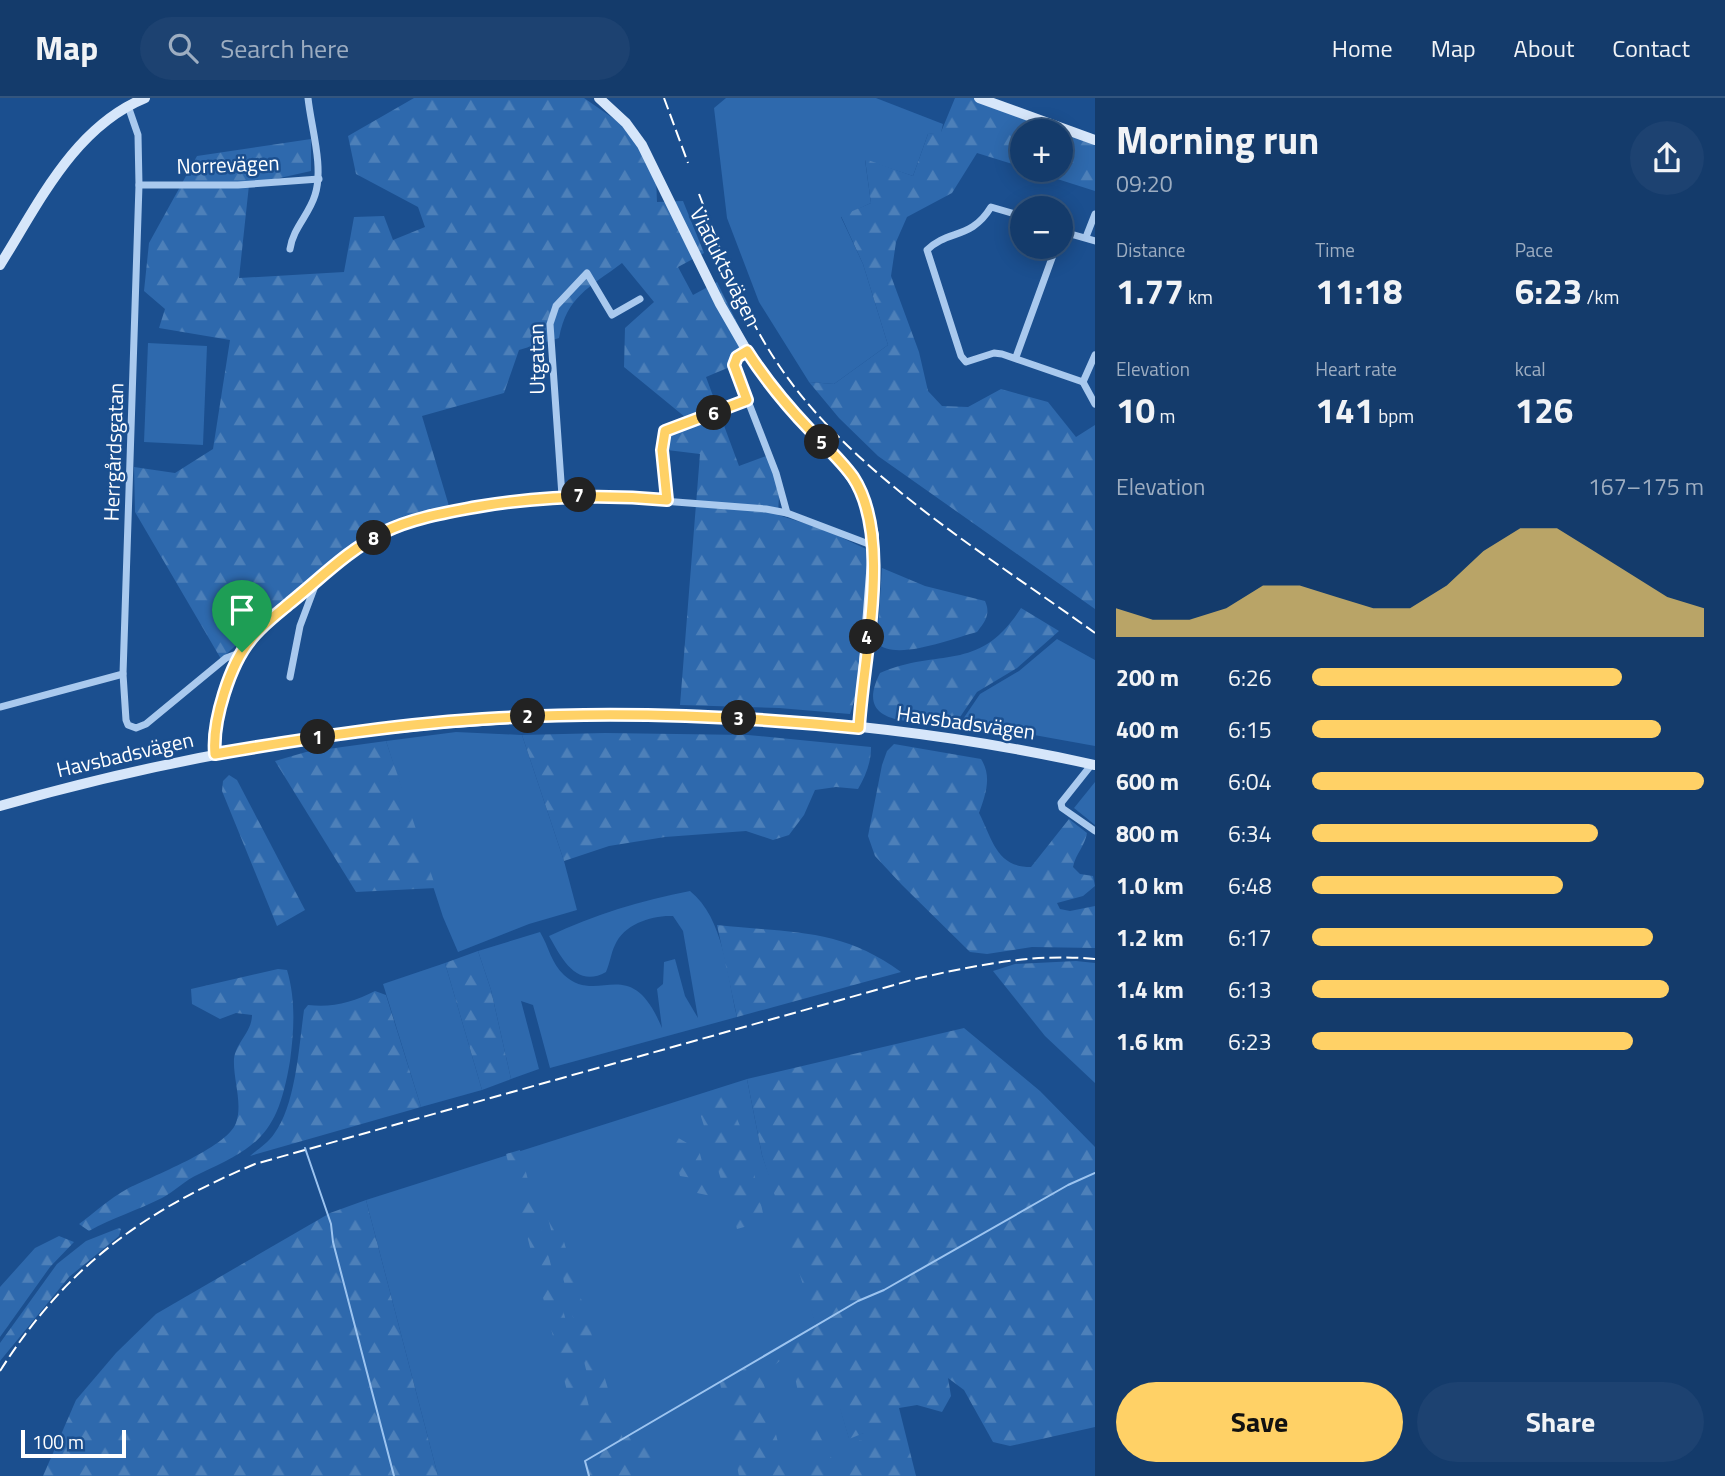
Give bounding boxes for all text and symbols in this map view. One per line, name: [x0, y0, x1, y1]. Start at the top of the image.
search box: [140, 17, 630, 80]
text: Map: [35, 23, 98, 73]
icon: search: [164, 29, 202, 67]
text: Search here: [220, 29, 349, 68]
text: Home: [1332, 30, 1393, 66]
text: Map: [1431, 30, 1476, 66]
text: About: [1514, 30, 1574, 66]
text: Contact: [1612, 30, 1690, 66]
text: Morning run: [1116, 111, 1319, 169]
map controls: [1010, 119, 1073, 259]
button: +: [1010, 119, 1073, 182]
button: share: [1630, 121, 1704, 195]
street label: Norrevägen: [176, 146, 280, 182]
text: 09:20: [1116, 166, 1173, 201]
button: −: [1010, 196, 1073, 259]
street label: Viaduktsvägen: [682, 201, 770, 332]
text: Distance: [1116, 235, 1185, 264]
text: Time: [1315, 235, 1355, 264]
text: Pace: [1515, 235, 1553, 264]
text: 1.77: [1116, 264, 1184, 318]
text: 11:18: [1315, 264, 1403, 318]
text: 6:23: [1515, 264, 1582, 318]
text: km: [1184, 282, 1213, 311]
text: /km: [1582, 282, 1619, 311]
street label: Utgatan: [519, 323, 553, 395]
text: Elevation: [1116, 354, 1190, 383]
text: Heart rate: [1315, 354, 1397, 383]
text: kcal: [1515, 354, 1546, 383]
street label: Herrgårdsgatan: [95, 382, 131, 522]
text: 10: [1116, 383, 1155, 437]
text: 141: [1315, 383, 1374, 437]
text: 126: [1515, 383, 1573, 437]
pin: 6: [696, 396, 732, 430]
text: 6: [708, 398, 719, 427]
text: m: [1155, 401, 1175, 430]
text: bpm: [1374, 401, 1414, 430]
pin: 5: [804, 424, 840, 460]
text: 5: [816, 427, 827, 456]
text: Elevation: [1116, 469, 1205, 504]
text: 167–175 m: [1588, 469, 1704, 504]
pin: 7: [562, 478, 596, 512]
text: 7: [573, 480, 584, 509]
pin: 8: [356, 520, 392, 556]
text: 8: [368, 523, 379, 552]
pin: [212, 580, 272, 652]
icon: arrive: [223, 591, 261, 629]
pin: 4: [850, 620, 884, 654]
text: 4: [861, 622, 872, 651]
text: 200 m: [1116, 660, 1179, 695]
text: 6:26: [1228, 660, 1272, 695]
street label: Havsbadsvägen: [895, 696, 1038, 748]
pin: 2: [510, 698, 546, 734]
pin: 3: [722, 700, 756, 736]
text: 2: [522, 701, 533, 730]
text: 3: [733, 703, 744, 732]
text: 400 m: [1116, 712, 1179, 747]
text: 6:15: [1228, 712, 1272, 747]
pin: 1: [300, 720, 336, 754]
text: 1: [312, 722, 323, 751]
street label: Havsbadsvägen: [53, 723, 196, 785]
text: 600 m: [1116, 764, 1179, 799]
text: 6:04: [1228, 764, 1272, 799]
text: 800 m: [1116, 816, 1179, 851]
text: 6:34: [1228, 816, 1272, 851]
text: 1.0 km: [1116, 868, 1184, 903]
text: 6:48: [1228, 868, 1272, 903]
text: 1.2 km: [1116, 920, 1184, 955]
text: 6:17: [1228, 920, 1272, 955]
text: 1.4 km: [1116, 972, 1184, 1007]
text: 6:13: [1228, 972, 1272, 1007]
text: 1.6 km: [1116, 1024, 1184, 1059]
text: 6:23: [1228, 1024, 1272, 1059]
button: Save: [1116, 1382, 1403, 1462]
button: Share: [1417, 1382, 1704, 1462]
scale bar: [21, 1427, 126, 1459]
text: 100 m: [32, 1427, 84, 1456]

